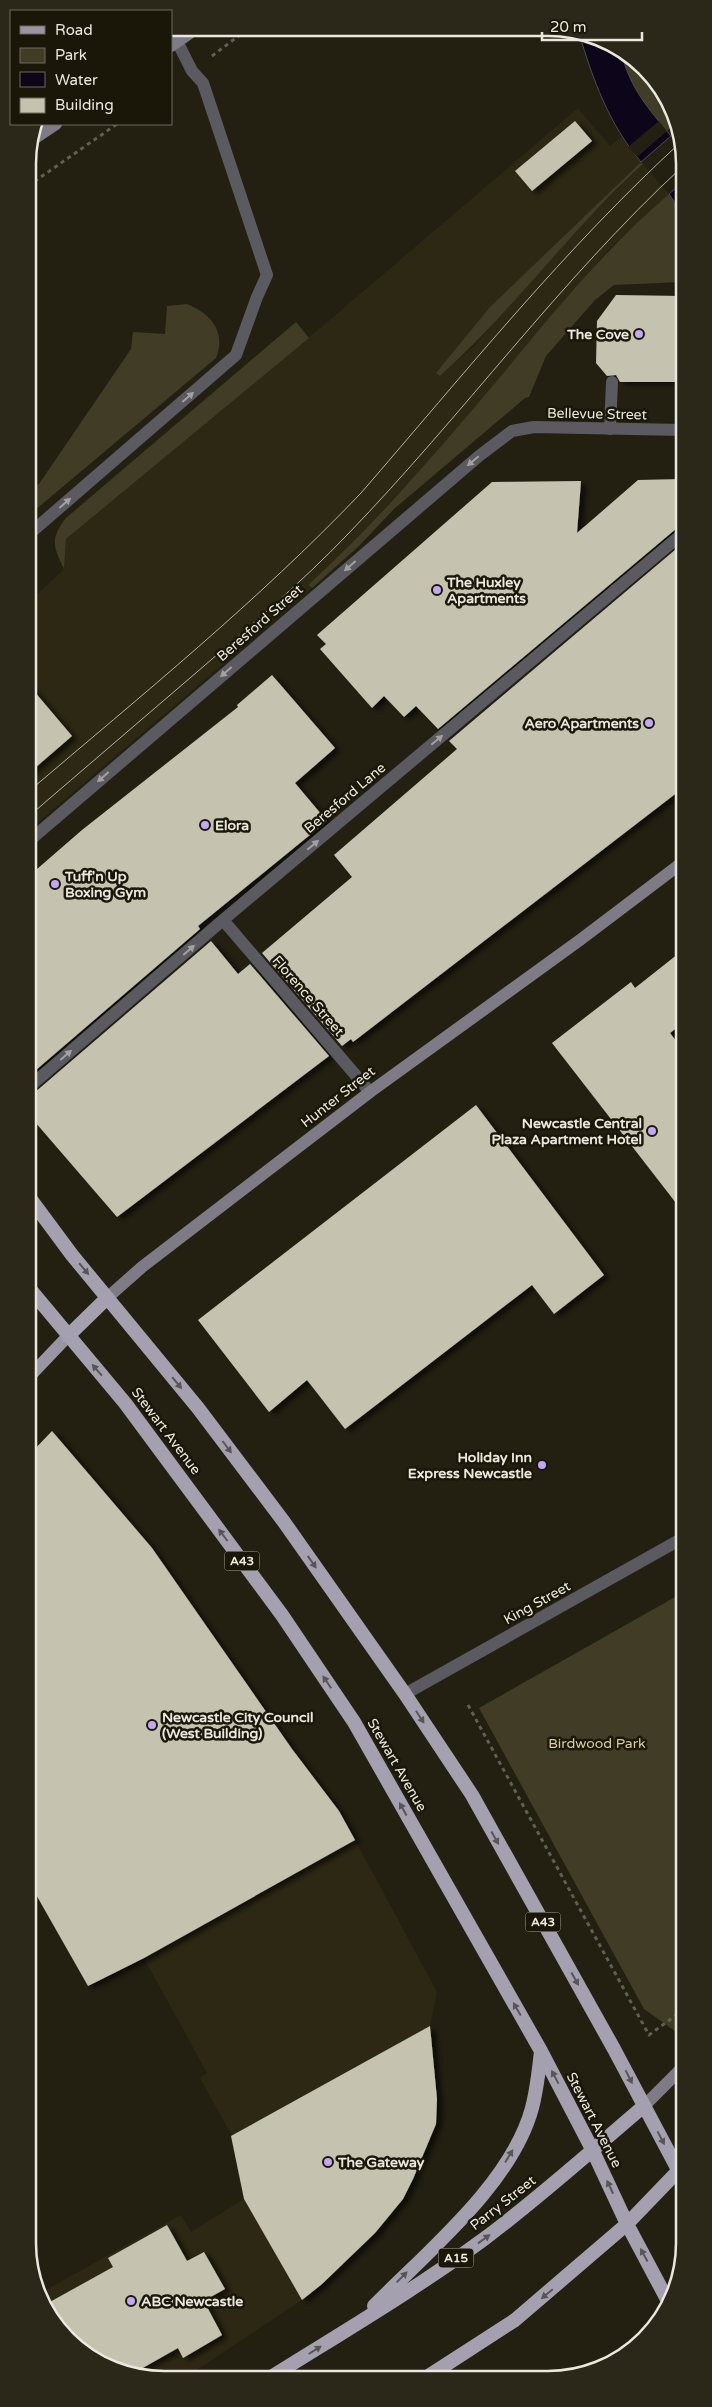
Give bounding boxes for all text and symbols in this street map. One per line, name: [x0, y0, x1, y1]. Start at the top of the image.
legend: [10, 10, 172, 125]
scale bar: [542, 10, 642, 42]
text: 20 m: [550, 18, 587, 36]
text: Road: [55, 21, 93, 39]
text: Park: [55, 46, 87, 64]
text: Water: [55, 71, 98, 89]
text: Building: [55, 96, 114, 114]
place label: The Cove: [566, 326, 629, 343]
marker: The Cove: [633, 328, 645, 340]
one-way arrow: [182, 391, 195, 402]
street label: Bellevue Street: [547, 405, 648, 423]
one-way arrow: [467, 455, 480, 466]
one-way arrow: [58, 497, 71, 508]
one-way arrow: [344, 560, 356, 571]
place label: The Huxley Apartments: [446, 574, 526, 607]
street label: Beresford Street: [213, 581, 307, 665]
marker: The Huxley Apartments: [431, 584, 443, 596]
one-way arrow: [220, 666, 233, 677]
place label: Aero Apartments: [525, 715, 639, 732]
marker: Aero Apartments: [643, 717, 655, 729]
one-way arrow: [431, 734, 443, 746]
street label: Beresford Lane: [301, 759, 389, 837]
one-way arrow: [96, 772, 109, 783]
place label: Elora: [215, 817, 249, 834]
marker: Elora: [199, 819, 211, 831]
one-way arrow: [306, 839, 319, 850]
place label: Tuff'n Up Boxing Gym: [64, 868, 146, 901]
marker: Tuff'n Up Boxing Gym: [49, 878, 61, 890]
one-way arrow: [182, 944, 195, 955]
street label: Florence Street: [268, 952, 348, 1040]
one-way arrow: [59, 1050, 72, 1061]
street label: Hunter Street: [298, 1062, 379, 1131]
place label: Newcastle Central Plaza Apartment Hotel: [491, 1115, 642, 1148]
marker: Newcastle Central Plaza Apartment Hotel: [646, 1125, 658, 1137]
one-way arrow: [79, 1262, 90, 1275]
one-way arrow: [91, 1364, 103, 1376]
one-way arrow: [172, 1376, 183, 1389]
street label: Stewart Avenue: [128, 1384, 204, 1478]
one-way arrow: [222, 1440, 233, 1453]
place label: Holiday Inn Express Newcastle: [408, 1449, 532, 1482]
marker: Holiday Inn Express Newcastle: [536, 1459, 548, 1471]
one-way arrow: [217, 1529, 228, 1542]
road number: A43: [224, 1552, 260, 1570]
one-way arrow: [307, 1555, 317, 1569]
street label: King Street: [501, 1577, 574, 1628]
one-way arrow: [322, 1675, 332, 1688]
place label: Newcastle City Council (West Building): [162, 1709, 313, 1742]
one-way arrow: [416, 1710, 425, 1723]
street label: Stewart Avenue: [363, 1715, 431, 1815]
marker: Newcastle City Council (West Building): [146, 1719, 158, 1731]
park label: Birdwood Park: [548, 1735, 646, 1752]
one-way arrow: [399, 1802, 408, 1815]
one-way arrow: [491, 1831, 500, 1844]
road number: A43: [526, 1912, 560, 1931]
one-way arrow: [571, 1972, 579, 1987]
one-way arrow: [512, 2002, 521, 2015]
street label: Stewart Avenue: [563, 2069, 625, 2171]
one-way arrow: [551, 2070, 559, 2085]
one-way arrow: [625, 2070, 633, 2084]
one-way arrow: [657, 2131, 665, 2146]
one-way arrow: [505, 2149, 514, 2162]
place label: The Gateway: [337, 2154, 425, 2171]
marker: The Gateway: [322, 2156, 334, 2168]
street label: Parry Street: [467, 2172, 540, 2234]
one-way arrow: [605, 2180, 613, 2194]
one-way arrow: [477, 2234, 491, 2244]
road number: A15: [438, 2248, 474, 2268]
one-way arrow: [640, 2248, 648, 2263]
one-way arrow: [396, 2271, 408, 2283]
one-way arrow: [540, 2288, 553, 2299]
place label: ABC Newcastle: [141, 2293, 243, 2310]
marker: ABC Newcastle: [125, 2295, 137, 2307]
one-way arrow: [308, 2345, 321, 2355]

